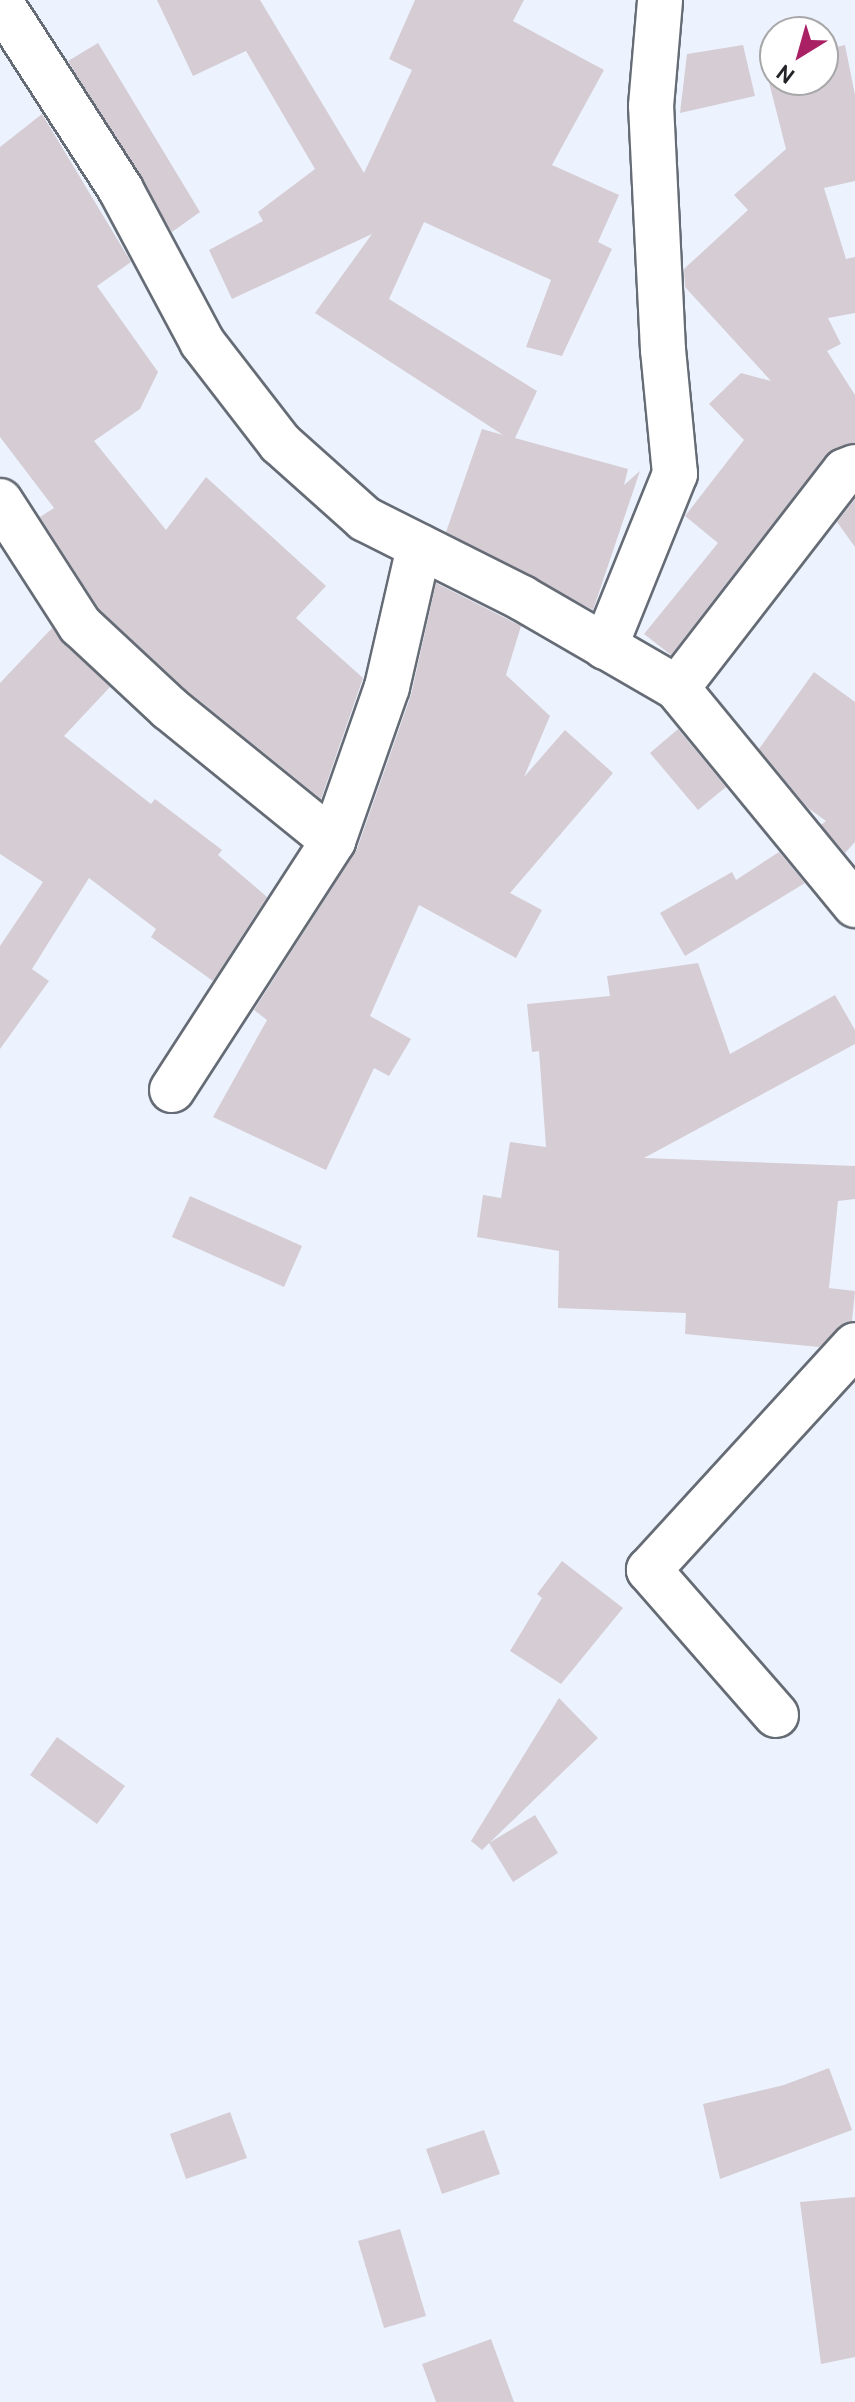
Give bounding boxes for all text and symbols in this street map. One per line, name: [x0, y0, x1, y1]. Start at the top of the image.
north arrow: [759, 16, 839, 96]
text: N: [771, 59, 800, 89]

